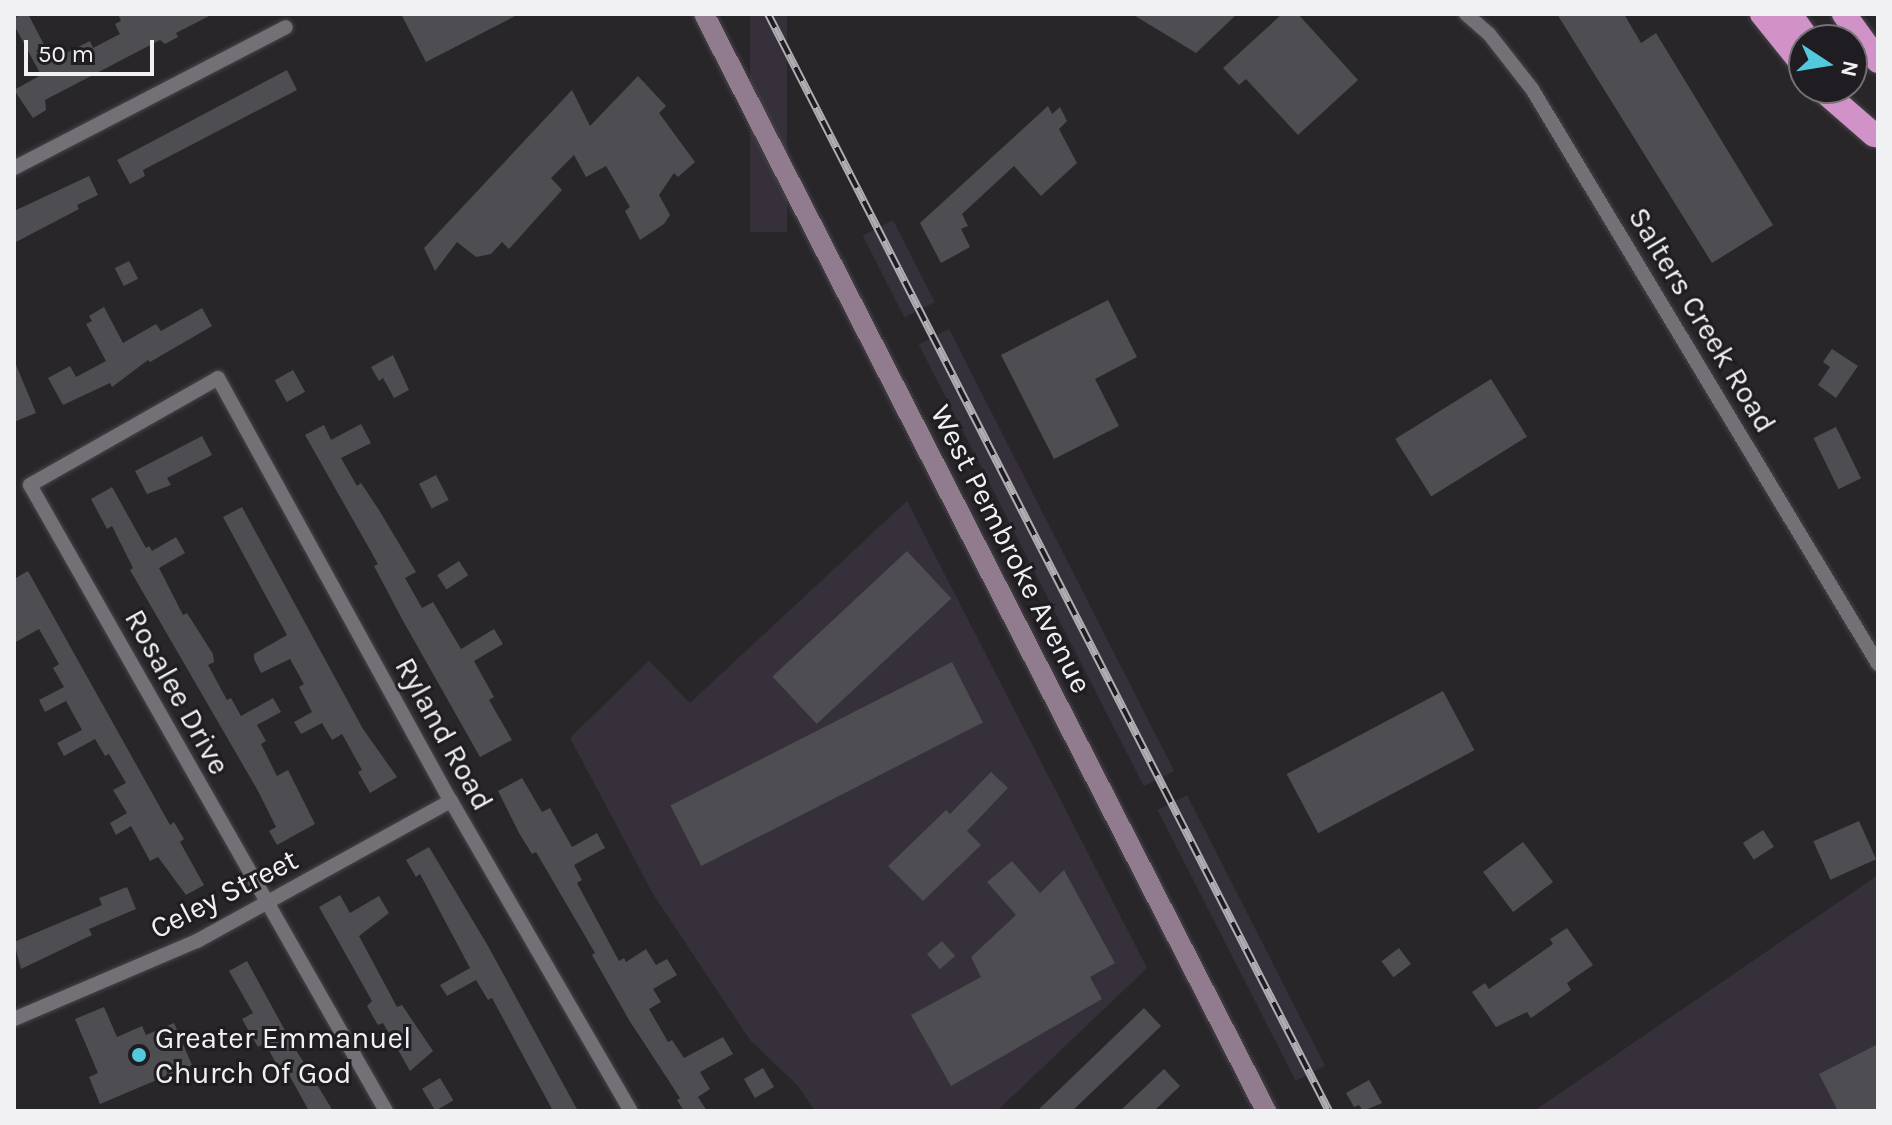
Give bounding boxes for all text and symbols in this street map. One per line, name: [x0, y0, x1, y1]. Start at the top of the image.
scale bar: [28, 24, 158, 74]
north arrow: [1788, 24, 1868, 104]
text: 50 m: [38, 40, 94, 68]
text: N: [1835, 58, 1864, 79]
street label: Salters Creek Road: [1620, 201, 1784, 439]
street label: West Pembroke Avenue: [923, 399, 1099, 699]
street label: Rosalee Drive: [117, 603, 237, 781]
street label: Ryland Road: [387, 651, 501, 817]
street label: Celey Street: [144, 841, 304, 947]
place label: Greater Emmanuel Church Of God: [155, 1020, 411, 1090]
marker: Greater Emmanuel Church Of God: [130, 1046, 148, 1064]

